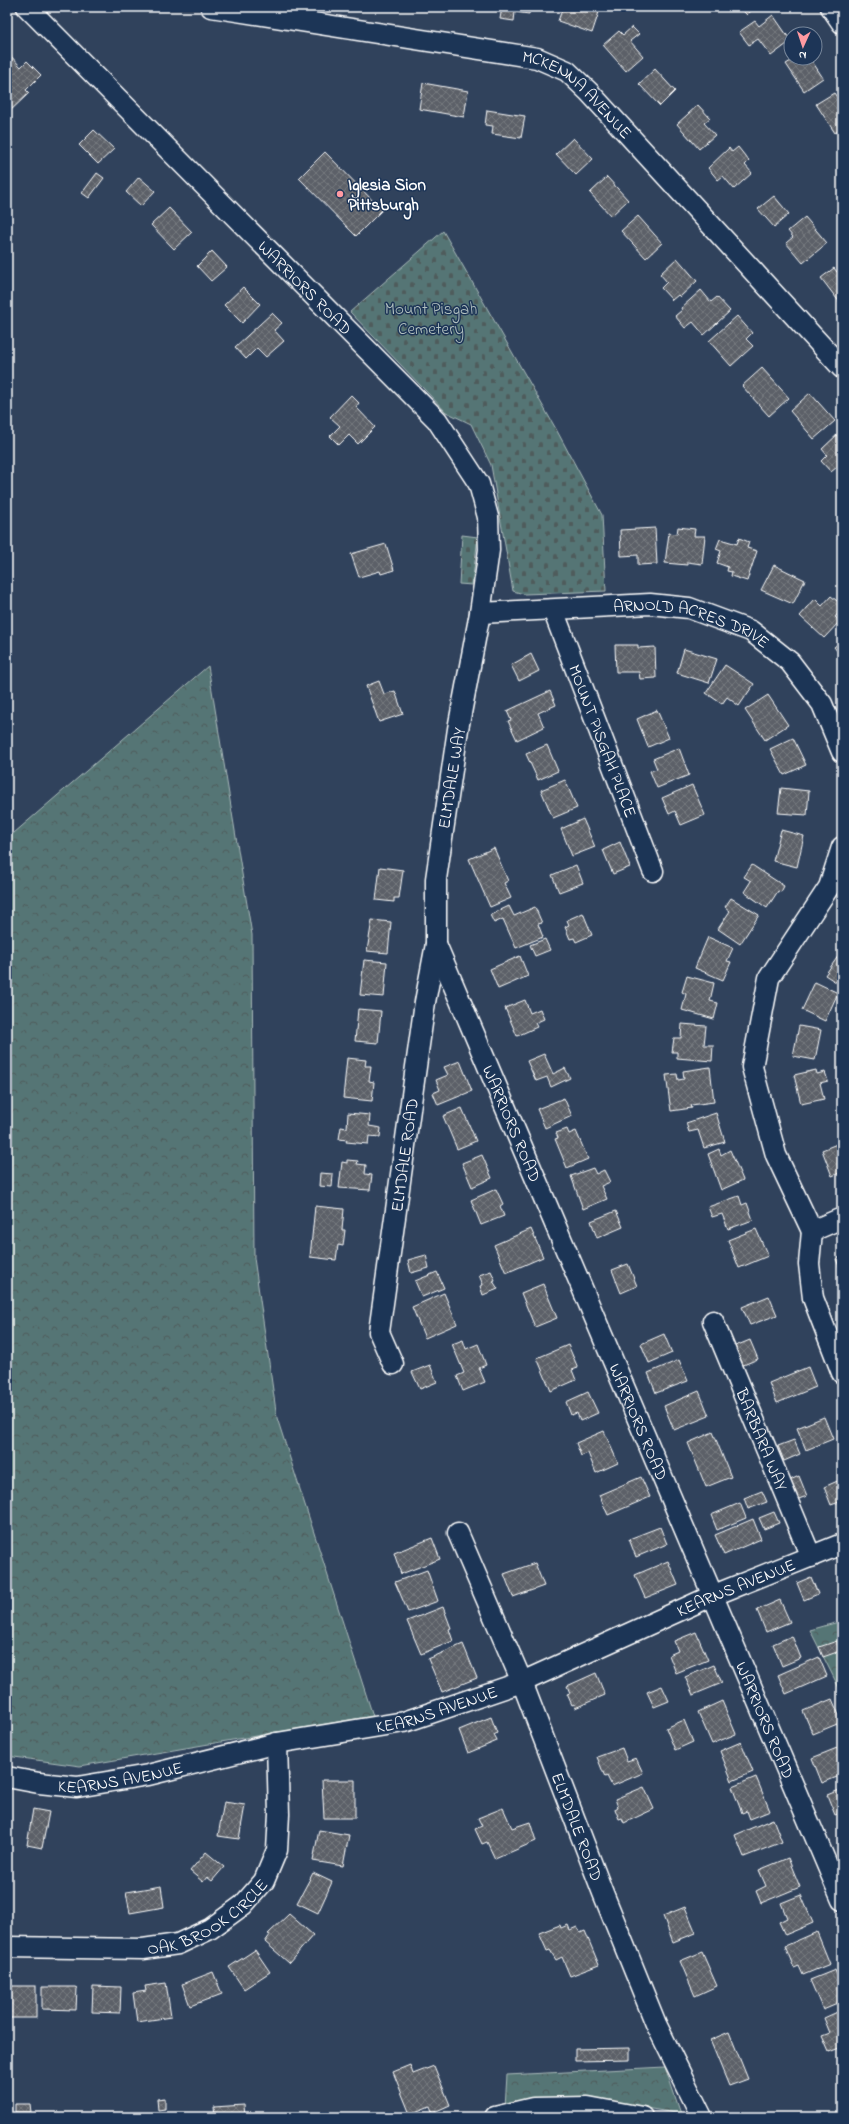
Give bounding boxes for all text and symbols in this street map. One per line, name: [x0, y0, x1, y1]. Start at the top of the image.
north arrow: [783, 26, 823, 66]
street label: MCKENNA AVENUE: [520, 45, 637, 145]
text: N: [798, 47, 807, 63]
place label: Iglesia Sion Pittsburgh: [348, 173, 426, 220]
marker: Iglesia Sion Pittsburgh: [335, 189, 345, 199]
street label: WARRIORS ROAD: [251, 235, 357, 342]
park label: Mount Pisgah Cemetery: [385, 297, 477, 343]
street label: ARNOLD ACRES DRIVE: [612, 593, 774, 655]
street label: MOUNT PISGAH PLACE: [561, 661, 642, 821]
street label: ELMDALE WAY: [432, 726, 473, 831]
street label: WARRIORS ROAD: [475, 1062, 547, 1186]
street label: ELMDALE ROAD: [385, 1097, 426, 1214]
street label: WARRIORS ROAD: [602, 1360, 673, 1485]
street label: BARBARA WAY: [728, 1384, 793, 1495]
street label: KEARNS AVENUE: [673, 1553, 799, 1624]
street label: WARRIORS ROAD: [728, 1658, 800, 1783]
street label: KEARNS AVENUE: [374, 1680, 501, 1740]
street label: KEARNS AVENUE: [57, 1756, 186, 1801]
street label: ELMDALE ROAD: [544, 1769, 608, 1885]
street label: OAK BROOK CIRCLE: [146, 1874, 275, 1962]

